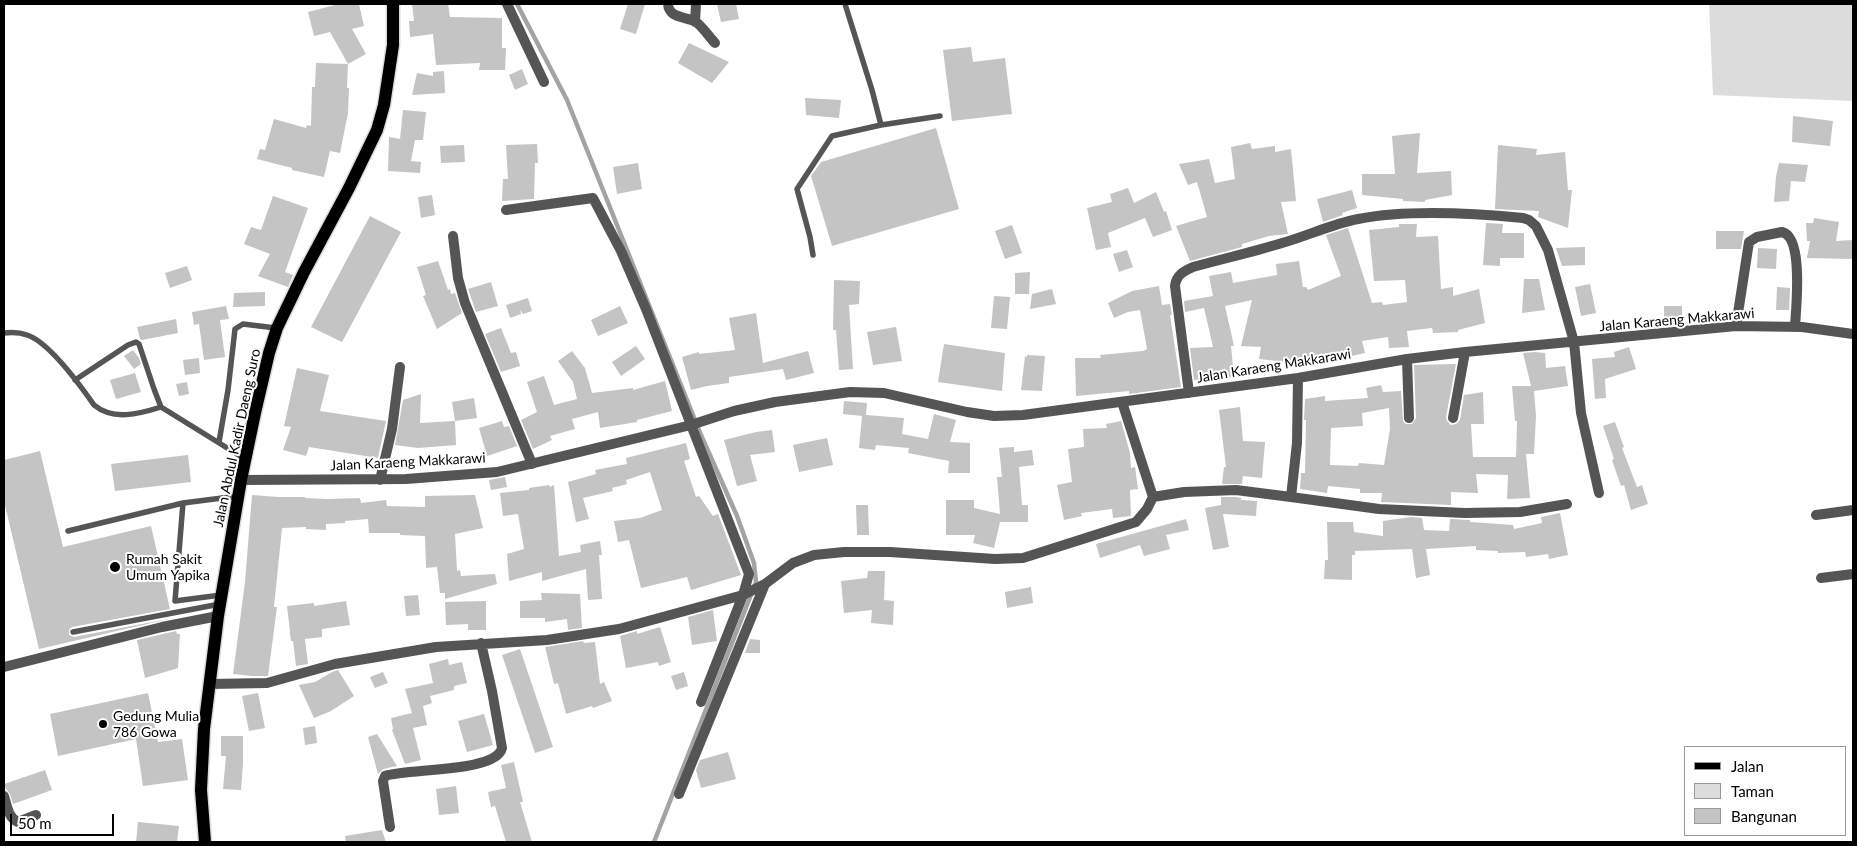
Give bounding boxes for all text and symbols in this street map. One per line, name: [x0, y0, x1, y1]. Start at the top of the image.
street label: Jalan Karaeng Makkarawi: [1599, 305, 1755, 335]
street label: Jalan Karaeng Makkarawi: [1196, 346, 1352, 386]
street label: Jalan Abdul Kadir Daeng Suro: [210, 347, 264, 529]
street label: Jalan Karaeng Makkarawi: [330, 450, 486, 474]
place label: Rumah Sakit Umum Yapika: [126, 551, 210, 584]
marker: Rumah Sakit Umum Yapika: [108, 560, 122, 574]
place label: Gedung Mulia 786 Gowa: [113, 708, 199, 740]
marker: Gedung Mulia 786 Gowa: [97, 718, 109, 730]
legend: [1684, 746, 1847, 836]
text: Jalan: [1731, 757, 1764, 775]
text: Taman: [1731, 782, 1774, 800]
scale bar: [12, 804, 116, 836]
text: Bangunan: [1731, 807, 1797, 825]
text: 50 m: [18, 814, 52, 832]

